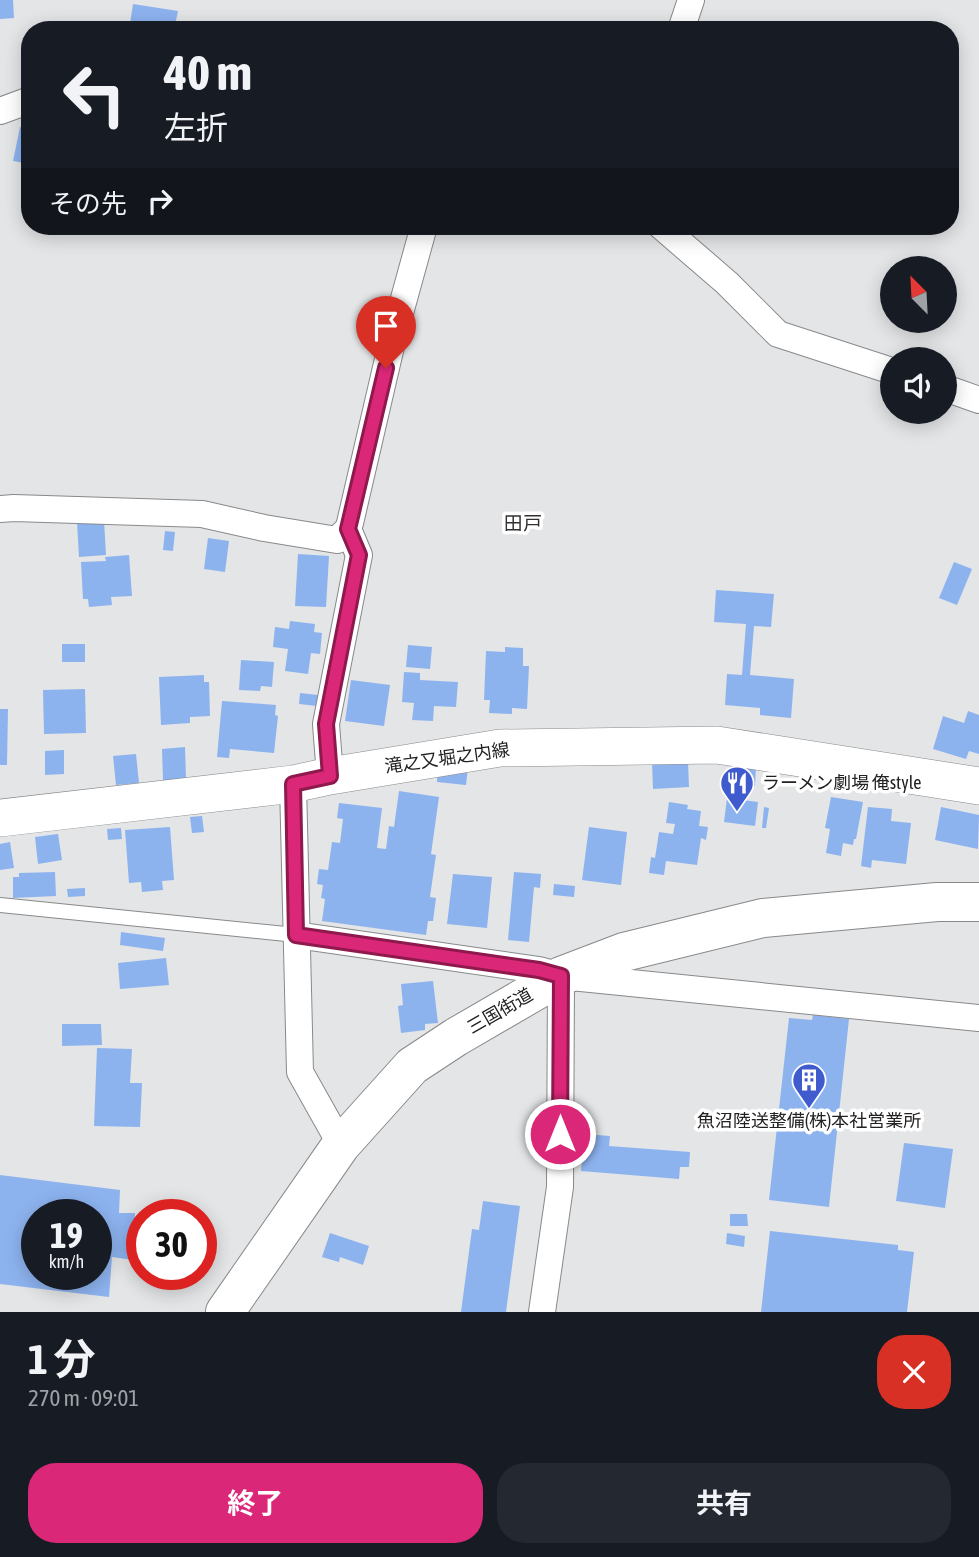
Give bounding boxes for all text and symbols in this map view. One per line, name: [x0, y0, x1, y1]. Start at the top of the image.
text: 40 m: [164, 44, 252, 100]
icon: left: [49, 49, 140, 140]
text: 左折: [164, 109, 228, 146]
icon: right: [141, 182, 179, 220]
text: その先: [49, 189, 127, 219]
north arrow: [880, 256, 957, 332]
map controls: [880, 256, 957, 424]
pin: [356, 296, 416, 368]
icon: arrive: [367, 307, 405, 345]
button: sound: [880, 347, 957, 424]
district label: 田戸: [504, 512, 542, 534]
street label: 滝之又堀之内線: [383, 738, 511, 777]
restaurant icon: ラーメン劇場 俺style: [718, 764, 756, 813]
place label: ラーメン劇場 俺style: [762, 772, 921, 793]
street label: 三国街道: [463, 983, 536, 1038]
building icon: 魚沼陸送整備(株)本社営業所: [790, 1061, 828, 1110]
position arrow: [523, 1097, 597, 1171]
place label: 魚沼陸送整備(株)本社営業所: [697, 1110, 921, 1131]
speed limit sign: 30: [126, 1199, 217, 1290]
text: 19: [50, 1215, 83, 1255]
text: km/h: [49, 1251, 84, 1272]
text: 1 分: [28, 1335, 96, 1383]
button: close: [877, 1335, 951, 1409]
text: 270 m · 09:01: [28, 1385, 139, 1411]
button: 終了: [28, 1463, 483, 1543]
button: 共有: [497, 1463, 951, 1543]

